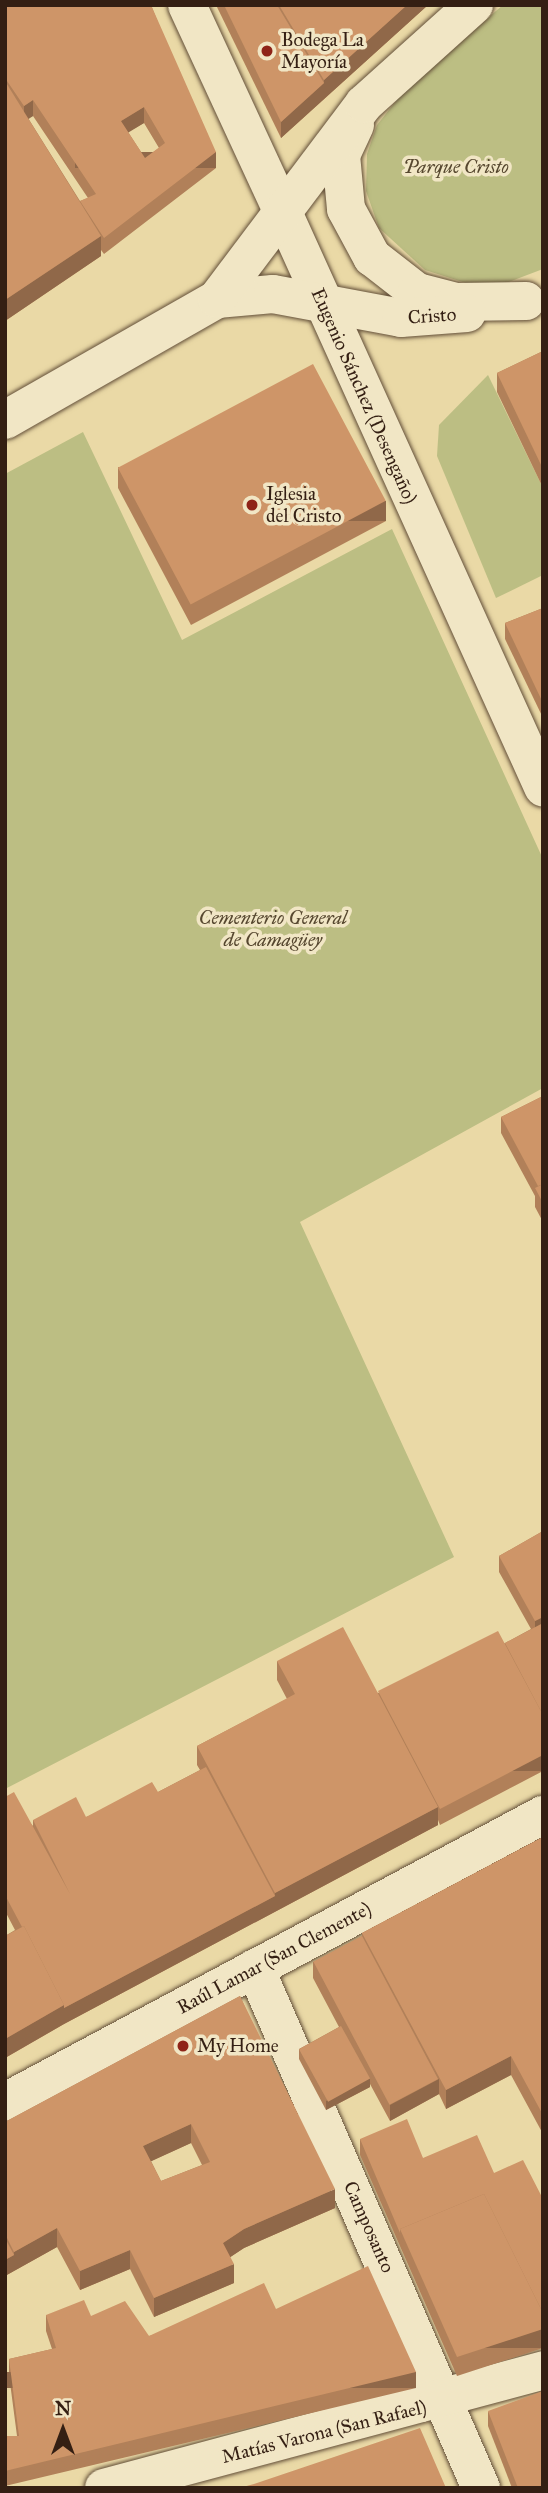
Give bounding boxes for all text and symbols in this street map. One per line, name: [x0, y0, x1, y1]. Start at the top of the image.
place label: Bodega La Mayoría: [281, 29, 364, 73]
marker: Bodega La Mayoría: [259, 43, 275, 59]
park label: Parque Cristo: [403, 156, 509, 178]
street label: Eugenio Sánchez (Desengaño): [306, 285, 422, 507]
street label: Cristo: [407, 303, 457, 329]
place label: Iglesia del Cristo: [266, 483, 341, 527]
marker: Iglesia del Cristo: [244, 497, 260, 513]
park label: Cementerio General de Camagüey: [199, 907, 347, 951]
street label: Raúl Lamar (San Clemente): [173, 1897, 375, 2019]
place label: My Home: [197, 2035, 279, 2057]
marker: My Home: [175, 2038, 191, 2054]
street label: Camposanto: [339, 2178, 399, 2276]
north arrow: [28, 2395, 98, 2465]
street label: Matías Varona (San Rafael): [219, 2395, 429, 2469]
text: N: [55, 2397, 71, 2420]

